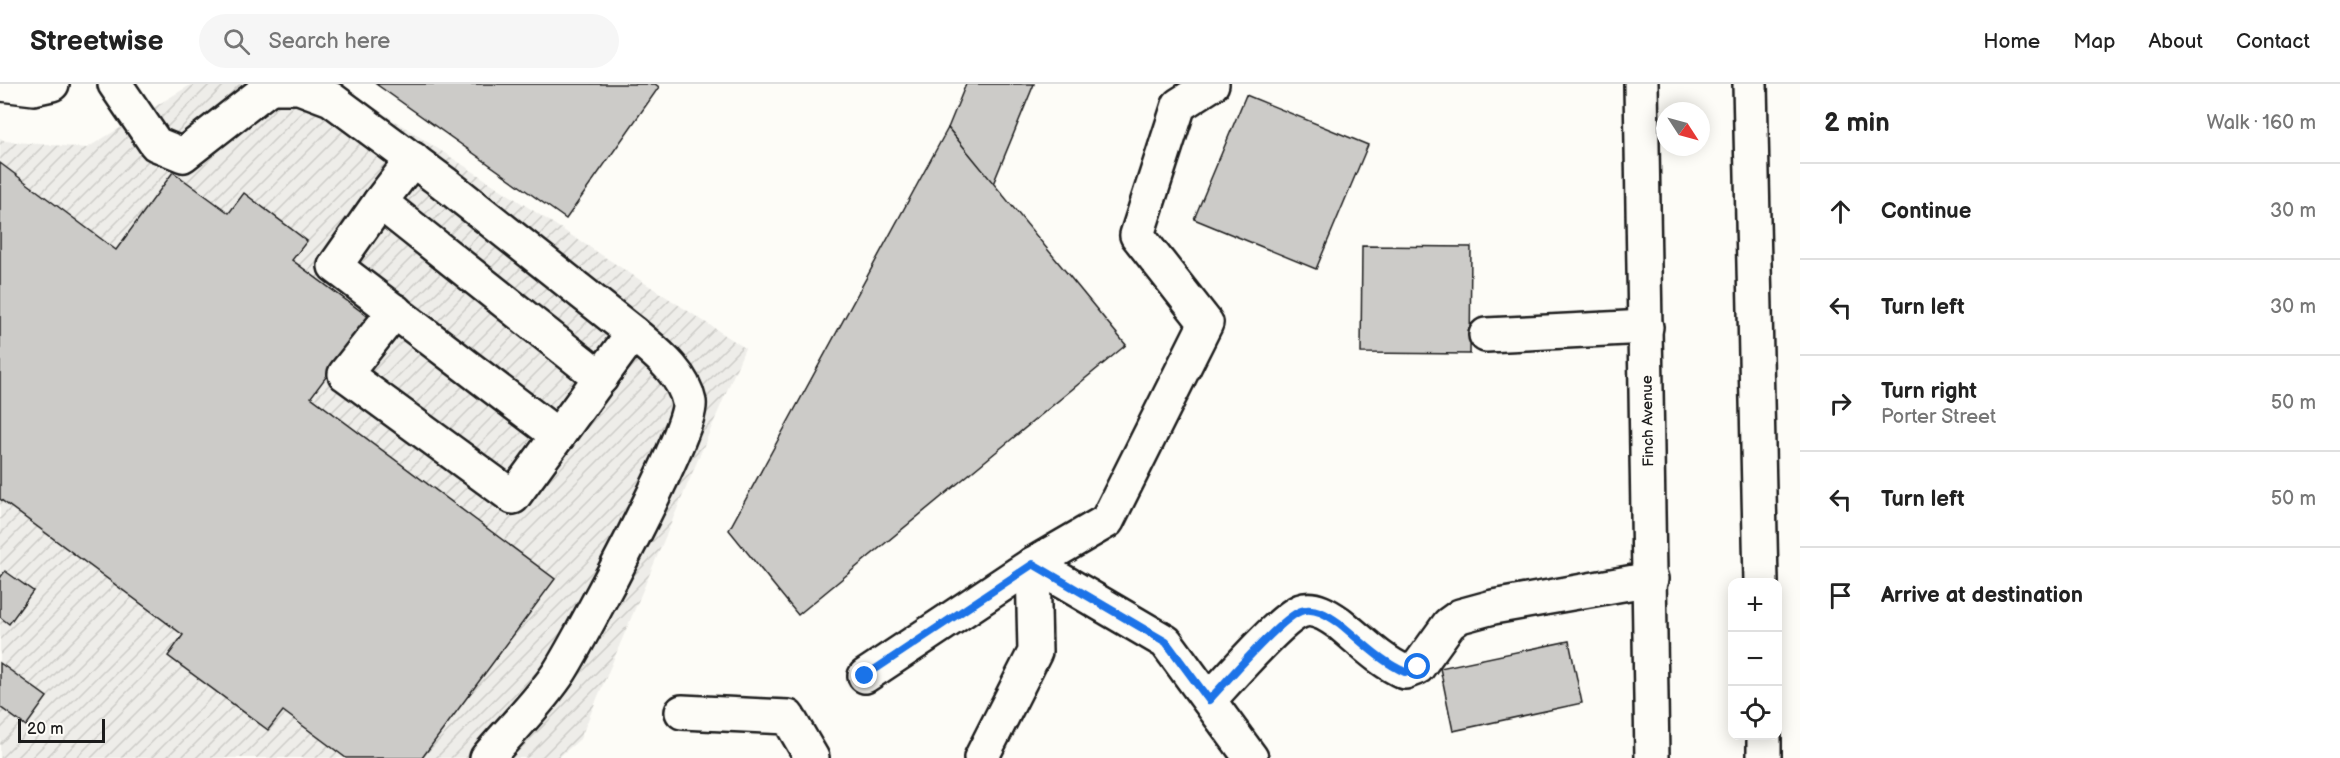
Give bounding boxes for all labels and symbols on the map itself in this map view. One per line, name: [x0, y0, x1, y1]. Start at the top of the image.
north arrow: [1656, 102, 1710, 156]
street label: Finch Avenue: [1638, 375, 1658, 467]
route start: [1404, 653, 1430, 679]
route end: [851, 662, 877, 688]
scale bar: [18, 716, 105, 744]

